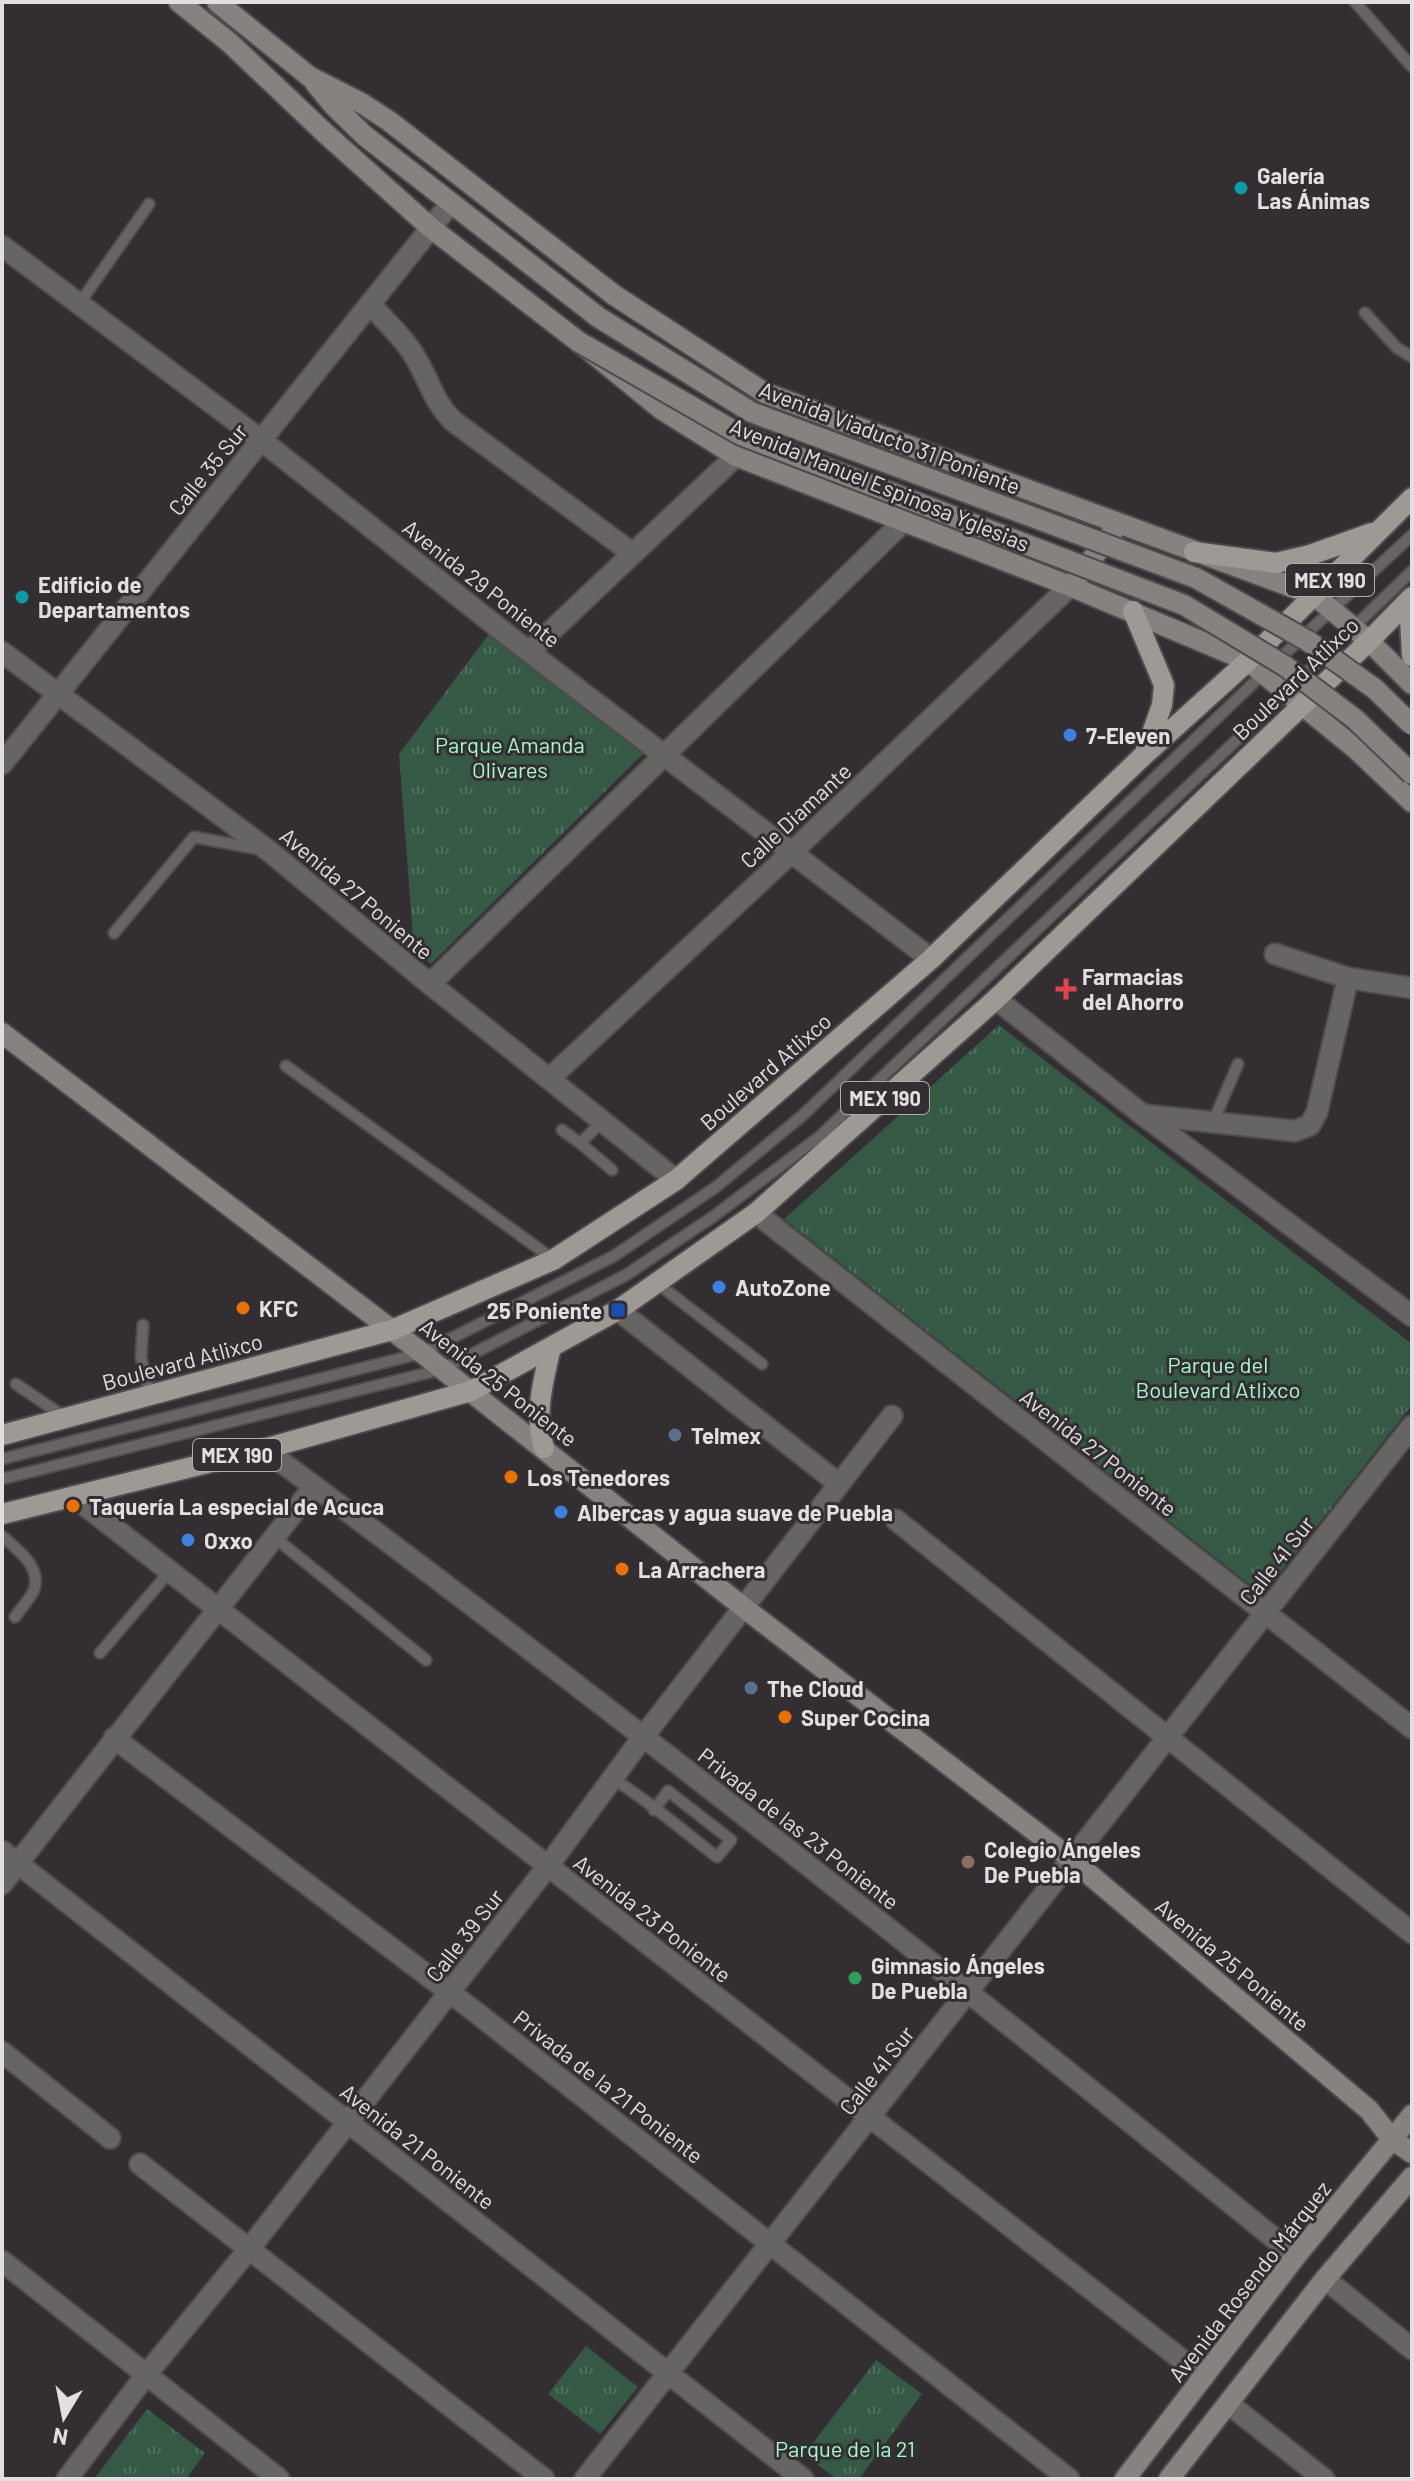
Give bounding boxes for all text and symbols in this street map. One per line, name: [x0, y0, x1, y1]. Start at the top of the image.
place label: Galería Las Ánimas: [1257, 162, 1370, 213]
marker: Galería Las Ánimas: [1232, 179, 1250, 197]
street label: Avenida Viaducto 31 Poniente: [756, 375, 1024, 499]
street label: Avenida Manuel Espinosa Yglesias: [727, 412, 1033, 556]
street label: Calle 35 Sur: [162, 418, 252, 520]
street label: Avenida 29 Poniente: [398, 514, 566, 652]
road number: MEX 190: [1286, 564, 1374, 596]
place label: Edificio de Departamentos: [38, 571, 190, 622]
marker: Edificio de Departamentos: [13, 588, 31, 606]
street label: Boulevard Atlixco: [1227, 611, 1363, 745]
place label: 7-Eleven: [1086, 722, 1170, 748]
marker: 7-Eleven: [1061, 726, 1079, 744]
park label: Parque Amanda Olivares: [435, 731, 585, 782]
street label: Calle Diamante: [734, 757, 856, 873]
street label: Avenida 27 Poniente: [275, 822, 439, 964]
place label: Farmacias del Ahorro: [1082, 963, 1184, 1014]
marker: Farmacias del Ahorro: [1057, 980, 1075, 998]
street label: Boulevard Atlixco: [694, 1007, 836, 1135]
road number: MEX 190: [841, 1082, 929, 1114]
place label: AutoZone: [735, 1274, 831, 1300]
marker: AutoZone: [710, 1278, 728, 1296]
place label: KFC: [259, 1295, 298, 1321]
place label: 25 Poniente: [487, 1297, 602, 1323]
marker: KFC: [234, 1299, 252, 1317]
marker: 25 Poniente: [609, 1301, 627, 1319]
street label: Avenida 25 Poniente: [415, 1313, 583, 1451]
street label: Boulevard Atlixco: [99, 1327, 265, 1395]
park label: Parque del Boulevard Atlixco: [1135, 1351, 1301, 1402]
street label: Avenida 27 Poniente: [1016, 1383, 1182, 1521]
place label: Telmex: [691, 1422, 761, 1448]
marker: Telmex: [666, 1426, 684, 1444]
road number: MEX 190: [193, 1439, 281, 1471]
place label: Los Tenedores: [527, 1464, 670, 1490]
marker: Los Tenedores: [502, 1468, 520, 1486]
place label: Taquería La especial de Acuca: [89, 1493, 384, 1519]
marker: Taquería La especial de Acuca: [64, 1497, 82, 1515]
place label: Albercas y agua suave de Puebla: [577, 1499, 893, 1525]
marker: Albercas y agua suave de Puebla: [552, 1503, 570, 1521]
street label: Calle 41 Sur: [1233, 1510, 1319, 1610]
place label: Oxxo: [204, 1527, 253, 1553]
marker: Oxxo: [179, 1531, 197, 1549]
place label: La Arrachera: [638, 1556, 765, 1582]
marker: La Arrachera: [613, 1560, 631, 1578]
place label: The Cloud: [767, 1675, 864, 1701]
marker: The Cloud: [742, 1679, 760, 1697]
place label: Super Cocina: [801, 1704, 930, 1730]
marker: Super Cocina: [776, 1708, 794, 1726]
street label: Privada de las 23 Poniente: [693, 1742, 905, 1914]
place label: Colegio Ángeles De Puebla: [984, 1836, 1141, 1887]
street label: Avenida 23 Poniente: [569, 1849, 737, 1987]
marker: Colegio Ángeles De Puebla: [959, 1853, 977, 1871]
street label: Calle 39 Sur: [420, 1883, 508, 1987]
street label: Avenida 25 Poniente: [1151, 1892, 1315, 2036]
place label: Gimnasio Ángeles De Puebla: [871, 1952, 1045, 2003]
marker: Gimnasio Ángeles De Puebla: [846, 1969, 864, 1987]
street label: Privada de la 21 Poniente: [509, 2004, 709, 2168]
street label: Calle 41 Sur: [833, 2020, 919, 2120]
street label: Avenida 21 Poniente: [336, 2078, 500, 2214]
street label: Avenida Rosendo Márquez: [1163, 2175, 1335, 2387]
north arrow: [24, 2377, 104, 2457]
text: N: [51, 2424, 70, 2452]
park label: Parque de la 21: [775, 2435, 915, 2461]

